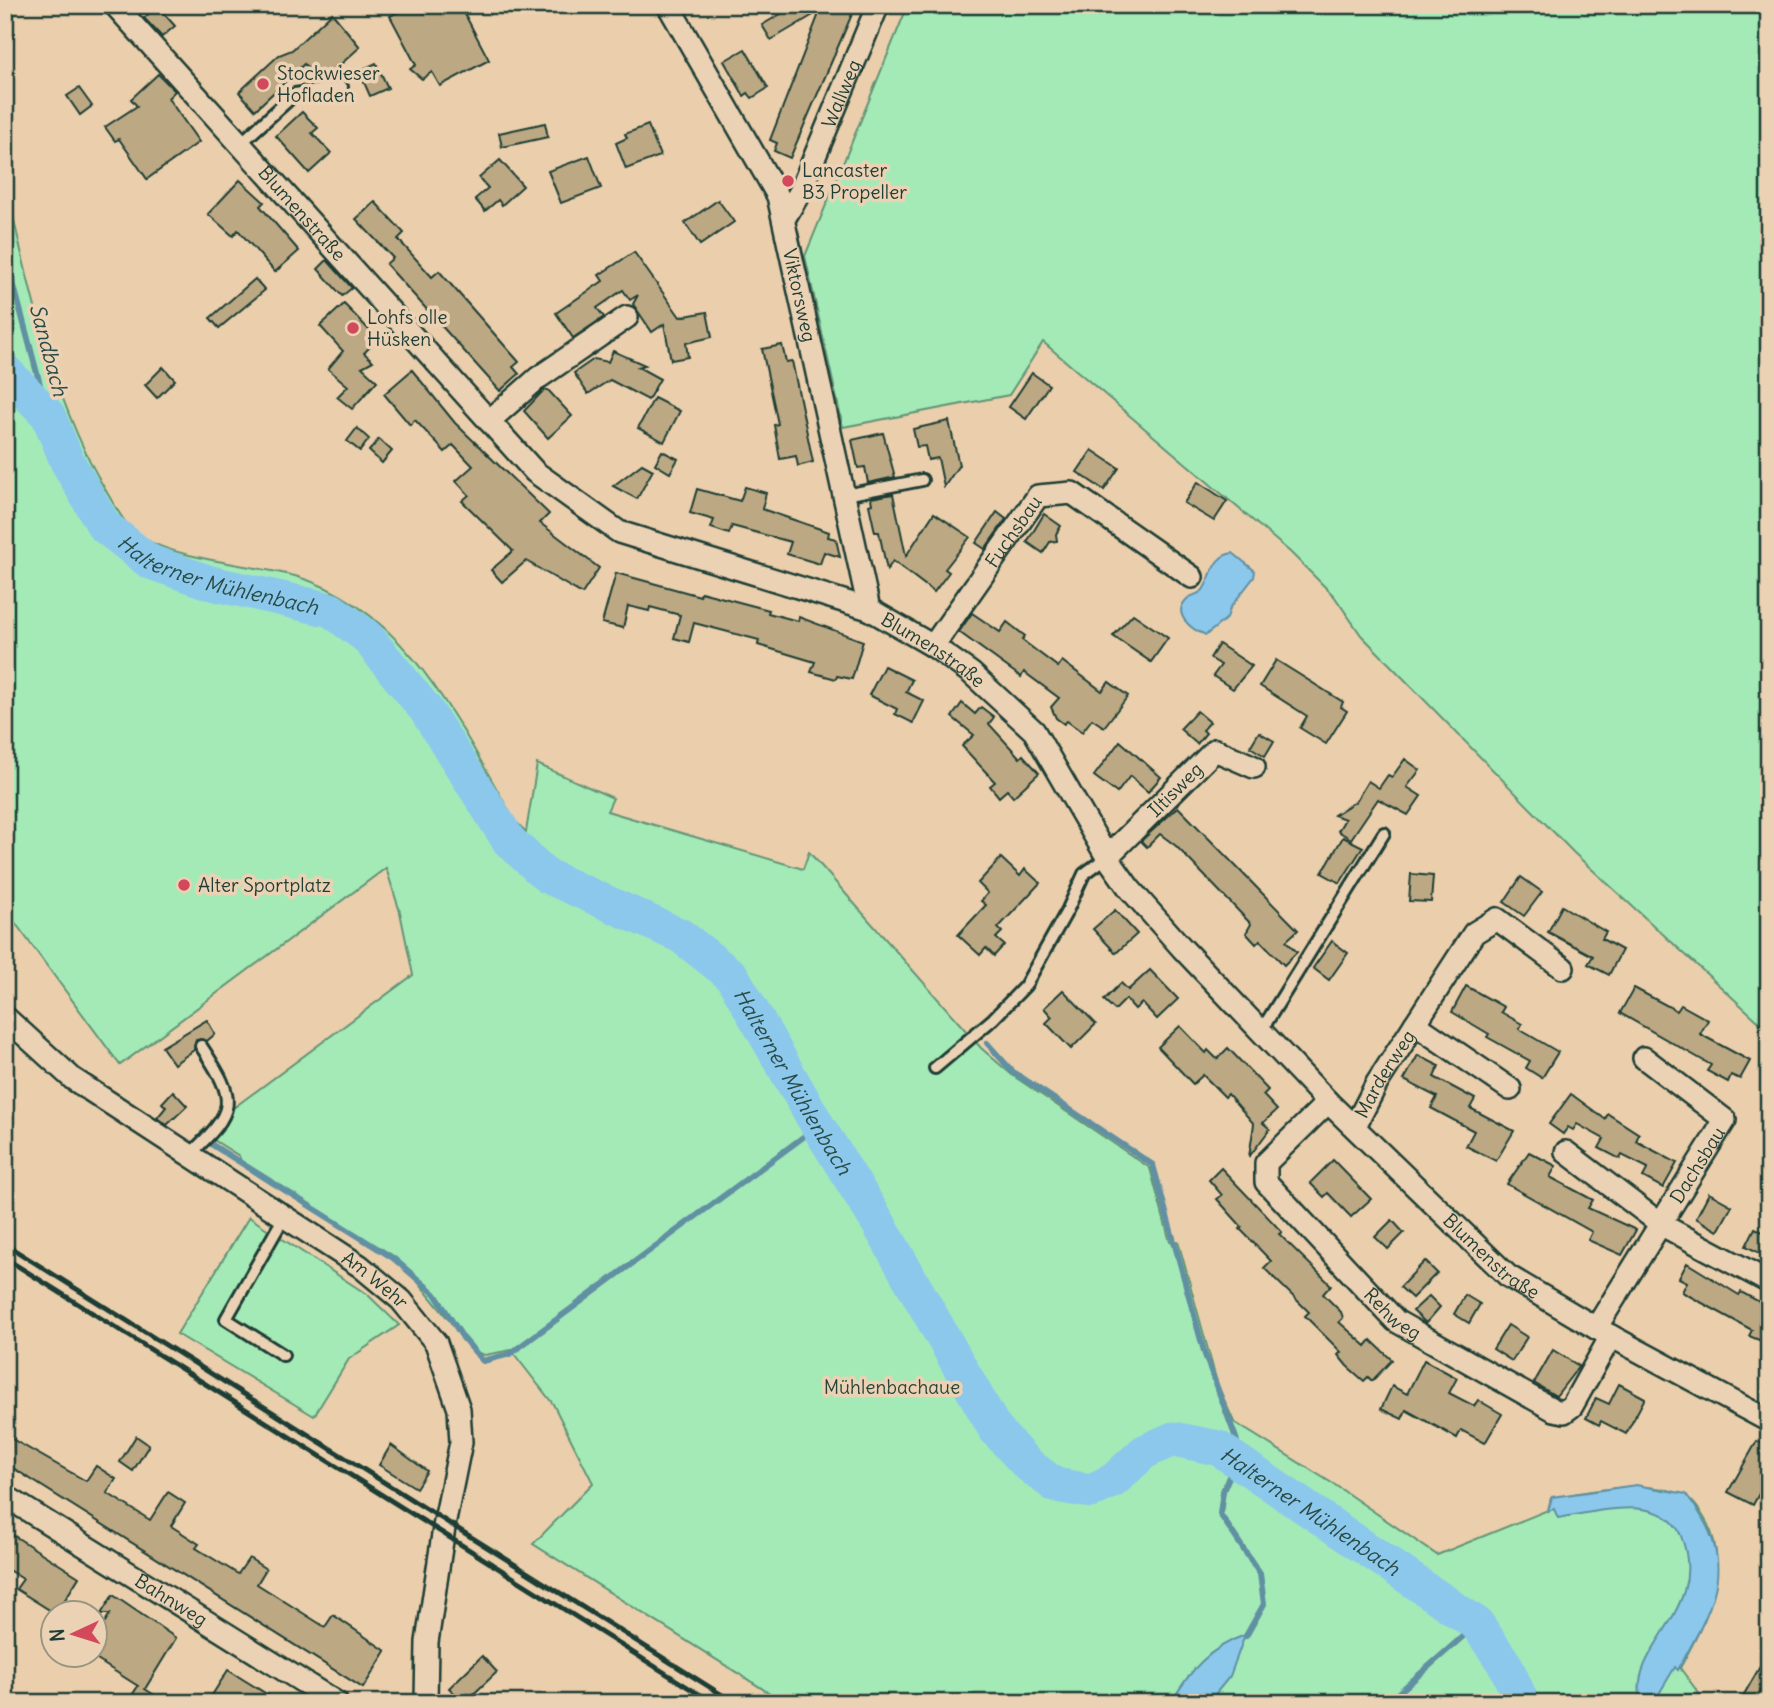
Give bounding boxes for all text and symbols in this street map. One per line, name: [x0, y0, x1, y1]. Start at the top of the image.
street label: Wallweg: [816, 56, 866, 131]
place label: Stockwieser Hofladen: [277, 61, 380, 107]
marker: Stockwieser Hofladen: [255, 76, 271, 92]
place label: Lancaster B3 Propeller: [802, 158, 907, 204]
street label: Blumenstraße: [253, 161, 351, 266]
marker: Lancaster B3 Propeller: [780, 173, 796, 189]
street label: Viktorsweg: [778, 246, 822, 344]
water label: Sandbach: [24, 301, 74, 400]
place label: Lohfs olle Hüsken: [367, 305, 447, 351]
marker: Lohfs olle Hüsken: [345, 320, 361, 336]
street label: Fuchsbau: [980, 491, 1047, 572]
water label: Halterner Mühlenbach: [112, 528, 322, 620]
street label: Blumenstraße: [877, 607, 991, 692]
street label: Iltisweg: [1143, 757, 1208, 822]
place label: Alter Sportplatz: [198, 873, 331, 897]
marker: Alter Sportplatz: [176, 877, 192, 893]
water label: Halterner Mühlenbach: [728, 983, 859, 1180]
street label: Marderweg: [1349, 1025, 1420, 1122]
street label: Dachsbau: [1664, 1122, 1730, 1208]
street label: Blumenstraße: [1438, 1208, 1544, 1304]
street label: Am Wehr: [337, 1246, 415, 1313]
street label: Rehweg: [1359, 1282, 1425, 1345]
park label: Mühlenbachaue: [824, 1375, 960, 1399]
water label: Halterner Mühlenbach: [1215, 1440, 1406, 1582]
street label: Bahnweg: [131, 1568, 212, 1631]
north arrow: [38, 1600, 108, 1670]
text: N: [45, 1628, 69, 1643]

